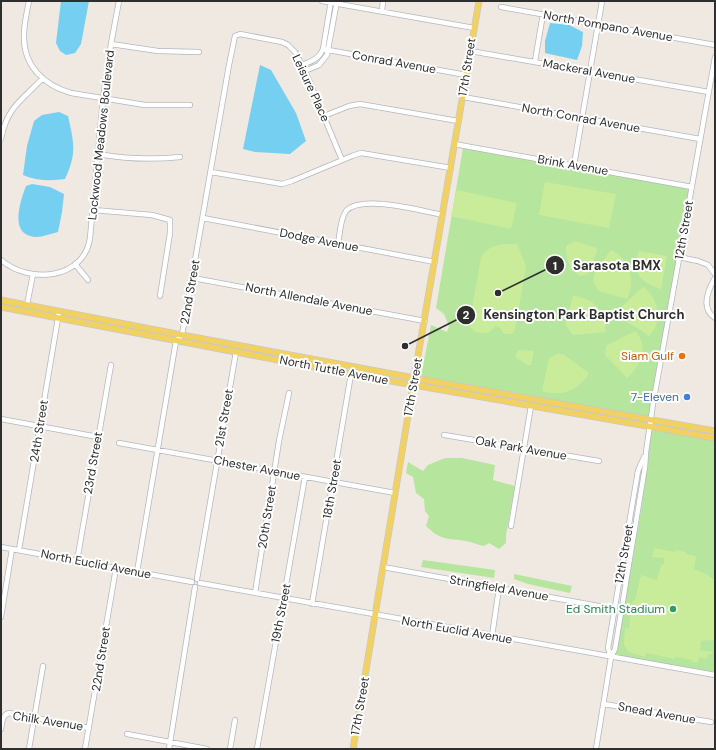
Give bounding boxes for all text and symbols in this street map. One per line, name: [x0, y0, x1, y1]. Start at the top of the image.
street label: North Pompano Avenue: [542, 7, 674, 45]
street label: 17th Street: [454, 36, 480, 97]
street label: Conrad Avenue: [351, 47, 437, 77]
street label: Lockwood Meadows Boulevard: [84, 49, 118, 221]
street label: Leisure Place: [288, 52, 334, 125]
street label: Mackeral Avenue: [542, 55, 637, 87]
street label: North Conrad Avenue: [521, 100, 642, 136]
street label: Brink Avenue: [536, 151, 610, 179]
street label: 12th Street: [671, 199, 697, 261]
street label: Dodge Avenue: [278, 225, 360, 256]
callout: Sarasota BMX: [545, 253, 669, 278]
text: Sarasota BMX: [573, 257, 661, 274]
street label: 22nd Street: [176, 258, 204, 326]
text: 1: [553, 258, 557, 274]
street label: North Allendale Avenue: [244, 279, 374, 319]
callout: Kensington Park Baptist Church: [456, 302, 693, 327]
text: Kensington Park Baptist Church: [483, 306, 685, 323]
text: 2: [463, 307, 470, 323]
place label: Siam Gulf: [621, 348, 674, 364]
marker: Siam Gulf: [677, 351, 687, 361]
street label: North Tuttle Avenue: [278, 352, 390, 388]
street label: 17th Street: [400, 356, 426, 417]
street label: 21st Street: [211, 388, 237, 448]
place label: 7-Eleven: [631, 389, 679, 405]
marker: 7-Eleven: [682, 392, 692, 402]
street label: 24th Street: [26, 398, 52, 463]
street label: 23rd Street: [80, 430, 106, 495]
street label: Oak Park Avenue: [474, 432, 568, 464]
street label: Chester Avenue: [212, 452, 302, 484]
street label: 18th Street: [319, 458, 345, 520]
street label: 20th Street: [254, 484, 280, 550]
street label: 12th Street: [611, 523, 637, 585]
street label: North Euclid Avenue: [39, 545, 153, 583]
street label: Stringfield Avenue: [448, 571, 550, 605]
street label: 19th Street: [267, 582, 295, 644]
place label: Ed Smith Stadium: [566, 601, 665, 617]
marker: Ed Smith Stadium: [668, 604, 678, 614]
street label: North Euclid Avenue: [400, 612, 514, 648]
street label: 22nd Street: [88, 625, 114, 693]
street label: 17th Street: [347, 675, 373, 736]
street label: Snead Avenue: [617, 698, 697, 728]
street label: Chilk Avenue: [12, 708, 85, 734]

